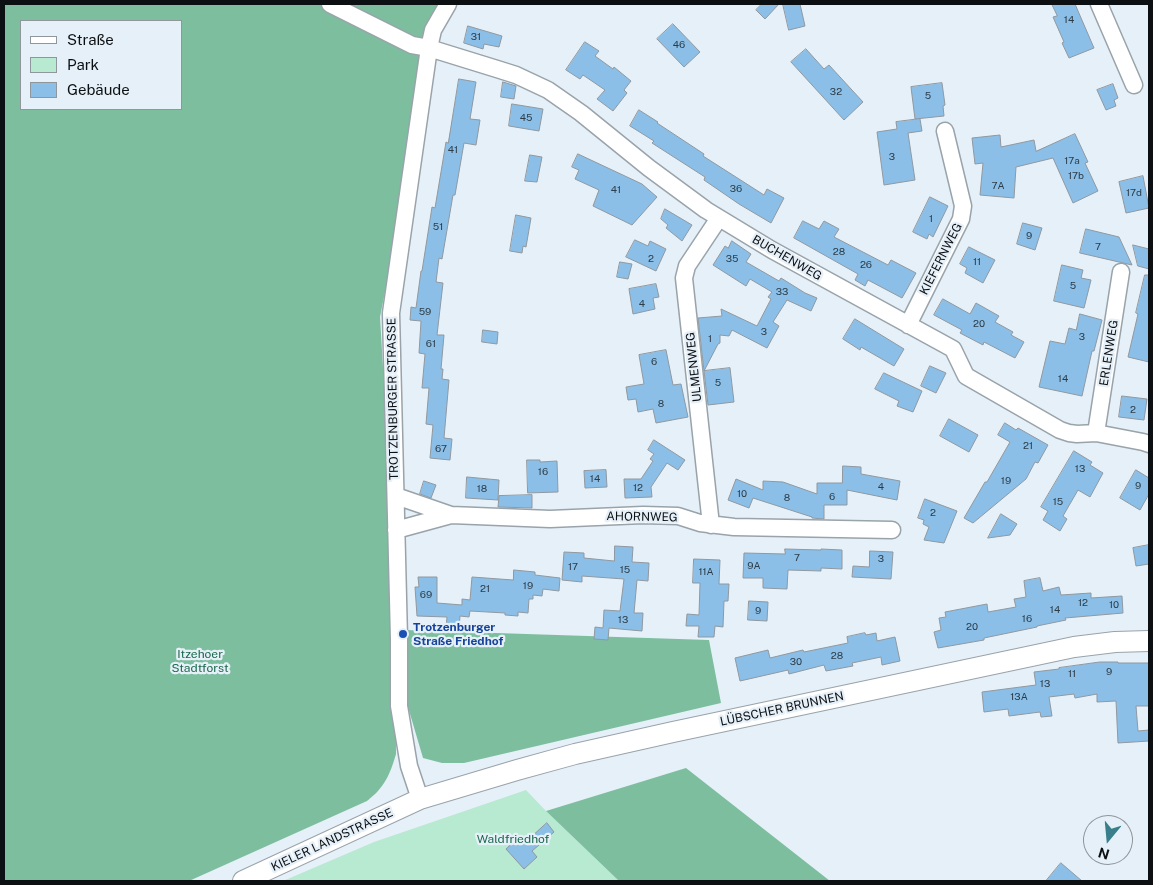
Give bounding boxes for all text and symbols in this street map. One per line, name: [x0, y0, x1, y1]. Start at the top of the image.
house number: 14: [1064, 14, 1074, 26]
legend: [20, 20, 182, 110]
text: Straße: [67, 31, 114, 48]
house number: 31: [471, 31, 481, 43]
house number: 46: [673, 39, 685, 51]
text: Park: [67, 56, 99, 73]
text: Gebäude: [67, 81, 130, 98]
house number: 32: [830, 86, 842, 98]
house number: 5: [925, 90, 931, 102]
house number: 45: [520, 112, 532, 124]
house number: 41: [448, 144, 458, 156]
house number: 3: [889, 151, 895, 163]
house number: 17a: [1064, 155, 1080, 167]
house number: 17b: [1068, 170, 1084, 182]
house number: 7A: [991, 180, 1005, 192]
house number: 36: [730, 183, 742, 195]
house number: 41: [611, 184, 621, 196]
house number: 17d: [1126, 187, 1142, 199]
house number: 1: [929, 213, 933, 225]
house number: 51: [433, 221, 443, 233]
street label: KIEFERNWEG: [917, 221, 965, 297]
house number: 9: [1026, 230, 1032, 242]
street label: BUCHENWEG: [750, 232, 824, 284]
house number: 7: [1095, 241, 1101, 253]
house number: 28: [833, 246, 845, 258]
house number: 2: [648, 253, 654, 265]
house number: 35: [726, 253, 738, 265]
house number: 11: [973, 256, 981, 268]
house number: 26: [860, 259, 872, 271]
house number: 5: [1070, 280, 1076, 292]
house number: 33: [776, 286, 788, 298]
house number: 4: [639, 298, 645, 310]
house number: 59: [419, 306, 431, 318]
street label: TROTZENBURGER STRASSE: [384, 318, 402, 480]
house number: 20: [973, 318, 985, 330]
street label: ERLENWEG: [1097, 319, 1121, 387]
house number: 3: [761, 326, 767, 338]
street label: ULMENWEG: [683, 331, 705, 403]
house number: 3: [1079, 331, 1085, 343]
house number: 1: [708, 333, 712, 345]
house number: 61: [426, 338, 436, 350]
house number: 6: [651, 356, 657, 368]
house number: 14: [1058, 373, 1068, 385]
house number: 5: [715, 377, 721, 389]
house number: 8: [658, 398, 664, 410]
house number: 2: [1130, 404, 1136, 416]
house number: 21: [1023, 440, 1033, 452]
house number: 67: [435, 443, 447, 455]
house number: 13: [1075, 463, 1085, 475]
house number: 16: [538, 466, 548, 478]
house number: 14: [590, 473, 600, 485]
house number: 19: [1001, 475, 1011, 487]
house number: 9: [1135, 480, 1141, 492]
house number: 4: [878, 481, 884, 493]
house number: 12: [633, 482, 643, 494]
house number: 18: [477, 483, 487, 495]
house number: 10: [737, 488, 747, 500]
house number: 6: [829, 491, 835, 503]
house number: 8: [784, 492, 790, 504]
house number: 15: [1053, 496, 1063, 508]
house number: 2: [930, 507, 936, 519]
street label: AHORNWEG: [606, 509, 678, 525]
house number: 7: [794, 552, 800, 564]
house number: 3: [878, 553, 884, 565]
house number: 9A: [747, 560, 761, 572]
house number: 17: [568, 561, 578, 573]
house number: 15: [620, 564, 630, 576]
house number: 11A: [698, 566, 714, 578]
house number: 19: [523, 580, 533, 592]
house number: 21: [480, 583, 490, 595]
house number: 69: [420, 589, 432, 601]
house number: 12: [1078, 597, 1088, 609]
house number: 10: [1109, 599, 1119, 611]
house number: 14: [1050, 604, 1060, 616]
house number: 9: [755, 605, 761, 617]
house number: 16: [1022, 613, 1032, 625]
house number: 13: [618, 614, 628, 626]
place label: Trotzenburger Straße Friedhof: [413, 620, 503, 648]
house number: 20: [966, 621, 978, 633]
marker: Trotzenburger Straße Friedhof: [397, 628, 409, 640]
park label: Itzehoer Stadtforst: [171, 647, 229, 675]
house number: 28: [831, 650, 843, 662]
house number: 30: [790, 656, 802, 668]
house number: 9: [1106, 666, 1112, 678]
house number: 11: [1068, 668, 1076, 680]
house number: 13: [1040, 678, 1050, 690]
street label: LÜBSCHER BRUNNEN: [719, 689, 845, 729]
house number: 13A: [1010, 691, 1028, 703]
street label: KIELER LANDSTRASSE: [269, 805, 395, 875]
north arrow: [1083, 815, 1133, 865]
park label: Waldfriedhof: [477, 832, 549, 846]
text: N: [1096, 844, 1111, 863]

